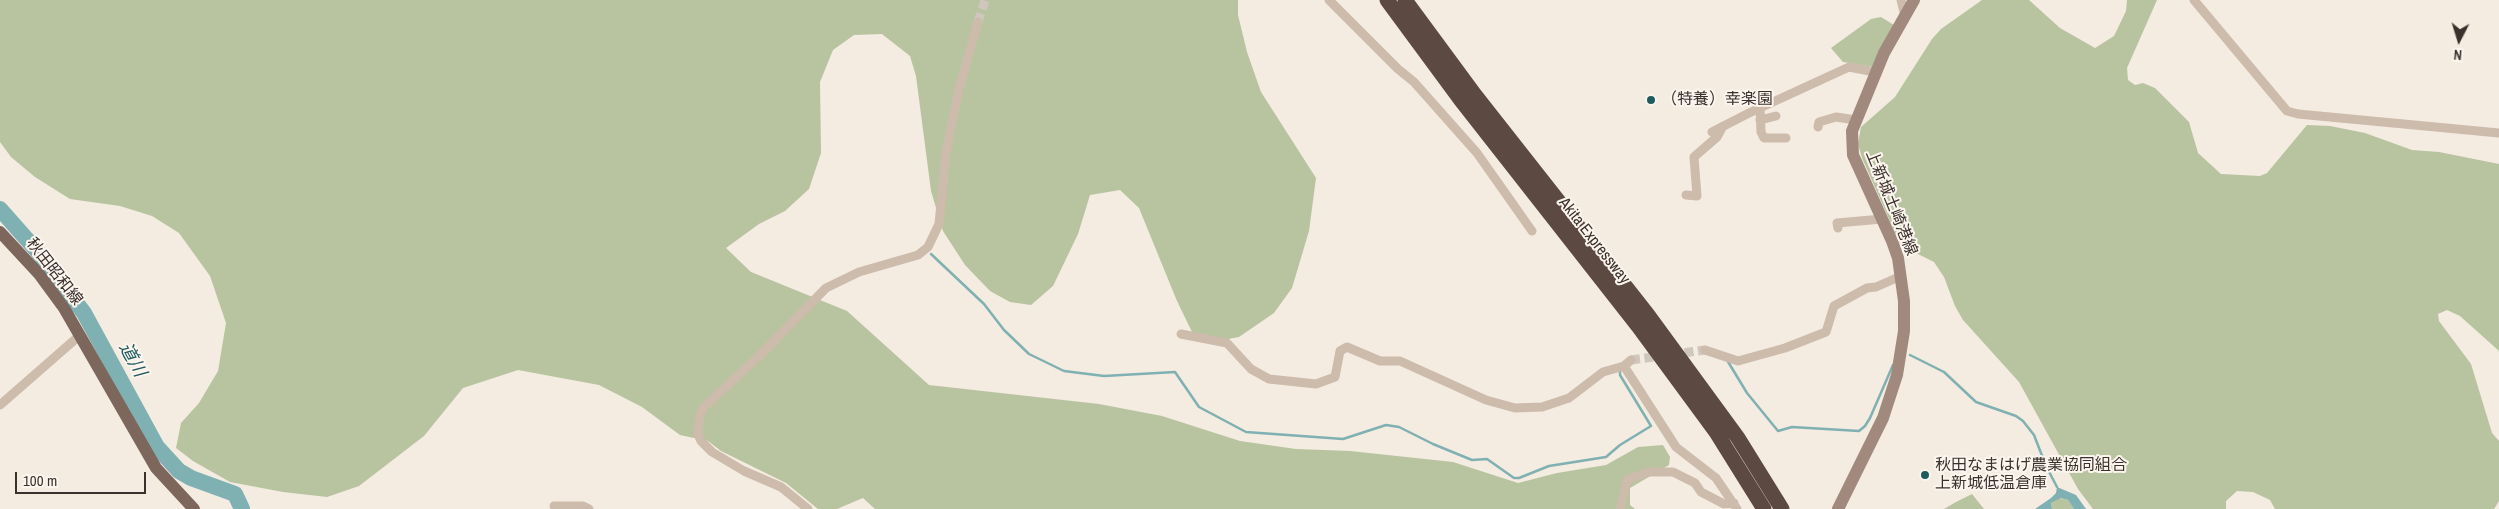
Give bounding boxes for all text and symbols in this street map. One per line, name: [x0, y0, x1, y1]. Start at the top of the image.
north arrow: [2434, 15, 2484, 65]
text: N: [2453, 46, 2463, 64]
place label: （特養）幸楽園: [1661, 90, 1773, 110]
marker: （特養）幸楽園: [1645, 94, 1657, 106]
street label: 上新城土崎港線: [1861, 147, 1921, 259]
street label: Akita Expressway: [1554, 194, 1634, 288]
street label: 秋田昭和線: [22, 235, 86, 309]
water label: 道川: [114, 339, 150, 381]
place label: 秋田なまはげ農業協同組合 上新城低温倉庫: [1935, 456, 2127, 494]
scale bar: [18, 462, 149, 494]
marker: 秋田なまはげ農業協同組合 上新城低温倉庫: [1919, 469, 1931, 481]
text: 100 m: [23, 470, 57, 491]

